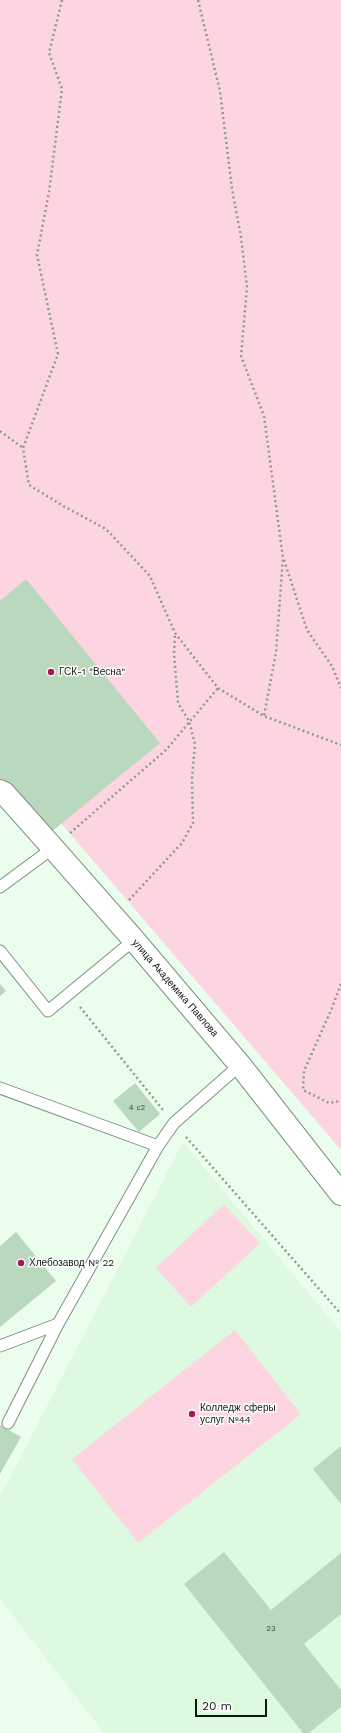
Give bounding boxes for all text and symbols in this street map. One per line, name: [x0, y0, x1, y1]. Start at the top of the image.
place label: ГСК-1 "Весна": [59, 666, 125, 678]
marker: ГСК-1 "Весна": [46, 667, 56, 677]
street label: улица Академика Павлова: [129, 937, 221, 1039]
house number: 4 с2: [129, 1103, 145, 1113]
place label: Хлебозавод № 22: [29, 1257, 114, 1269]
marker: Хлебозавод № 22: [16, 1258, 26, 1268]
place label: Колледж сферы услуг №44: [200, 1402, 276, 1426]
marker: Колледж сферы услуг №44: [187, 1409, 197, 1419]
house number: 23: [266, 1624, 276, 1634]
scale bar: [197, 1691, 269, 1717]
text: 20 m: [202, 1699, 232, 1713]

